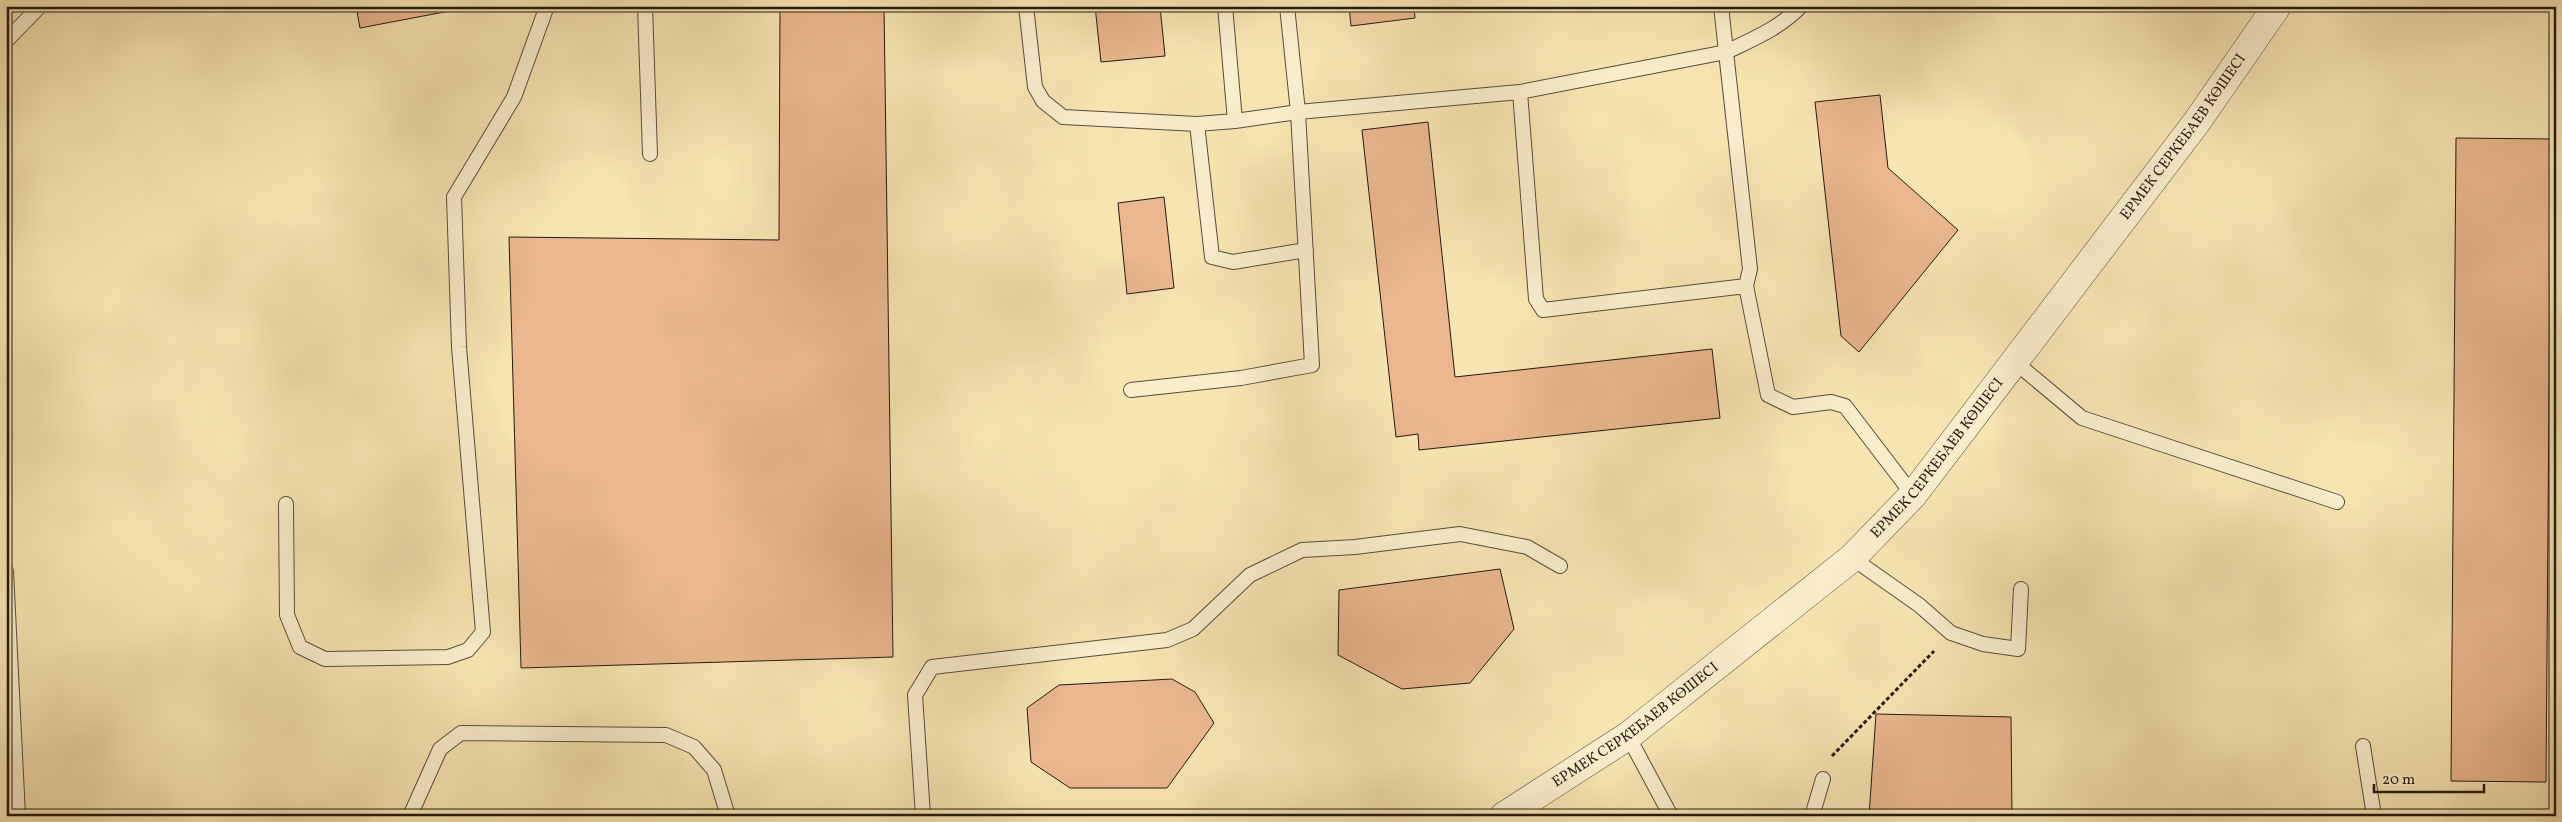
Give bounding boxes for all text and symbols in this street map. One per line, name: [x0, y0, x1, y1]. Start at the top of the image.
street label: ЕРМЕК СЕРКЕБАЕВ КӨШЕСІ: [2115, 50, 2251, 224]
street label: ЕРМЕК СЕРКЕБАЕВ КӨШЕСІ: [1866, 374, 2009, 543]
street label: ЕРМЕК СЕРКЕБАЕВ КӨШЕСІ: [1548, 657, 1723, 793]
scale bar: [2374, 762, 2484, 794]
text: 20 m: [2382, 770, 2415, 791]

